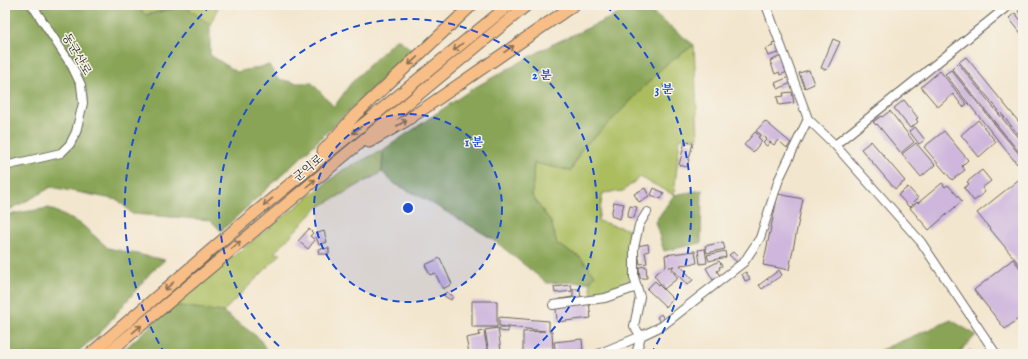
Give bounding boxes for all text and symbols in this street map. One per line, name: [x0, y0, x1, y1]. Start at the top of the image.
street label: 동군산로: [58, 30, 95, 78]
one-way arrow: [452, 43, 463, 52]
one-way arrow: [504, 45, 515, 53]
one-way arrow: [408, 56, 418, 65]
text: 2 분: [532, 68, 552, 83]
text: 3 분: [655, 82, 674, 97]
one-way arrow: [396, 118, 408, 126]
one-way arrow: [352, 125, 362, 134]
text: 1 분: [465, 135, 484, 150]
street label: 군익로: [290, 151, 327, 185]
one-way arrow: [306, 178, 317, 187]
one-way arrow: [262, 198, 273, 207]
centre of rings: [401, 201, 415, 215]
one-way arrow: [231, 241, 242, 250]
one-way arrow: [163, 282, 174, 291]
one-way arrow: [132, 324, 142, 333]

